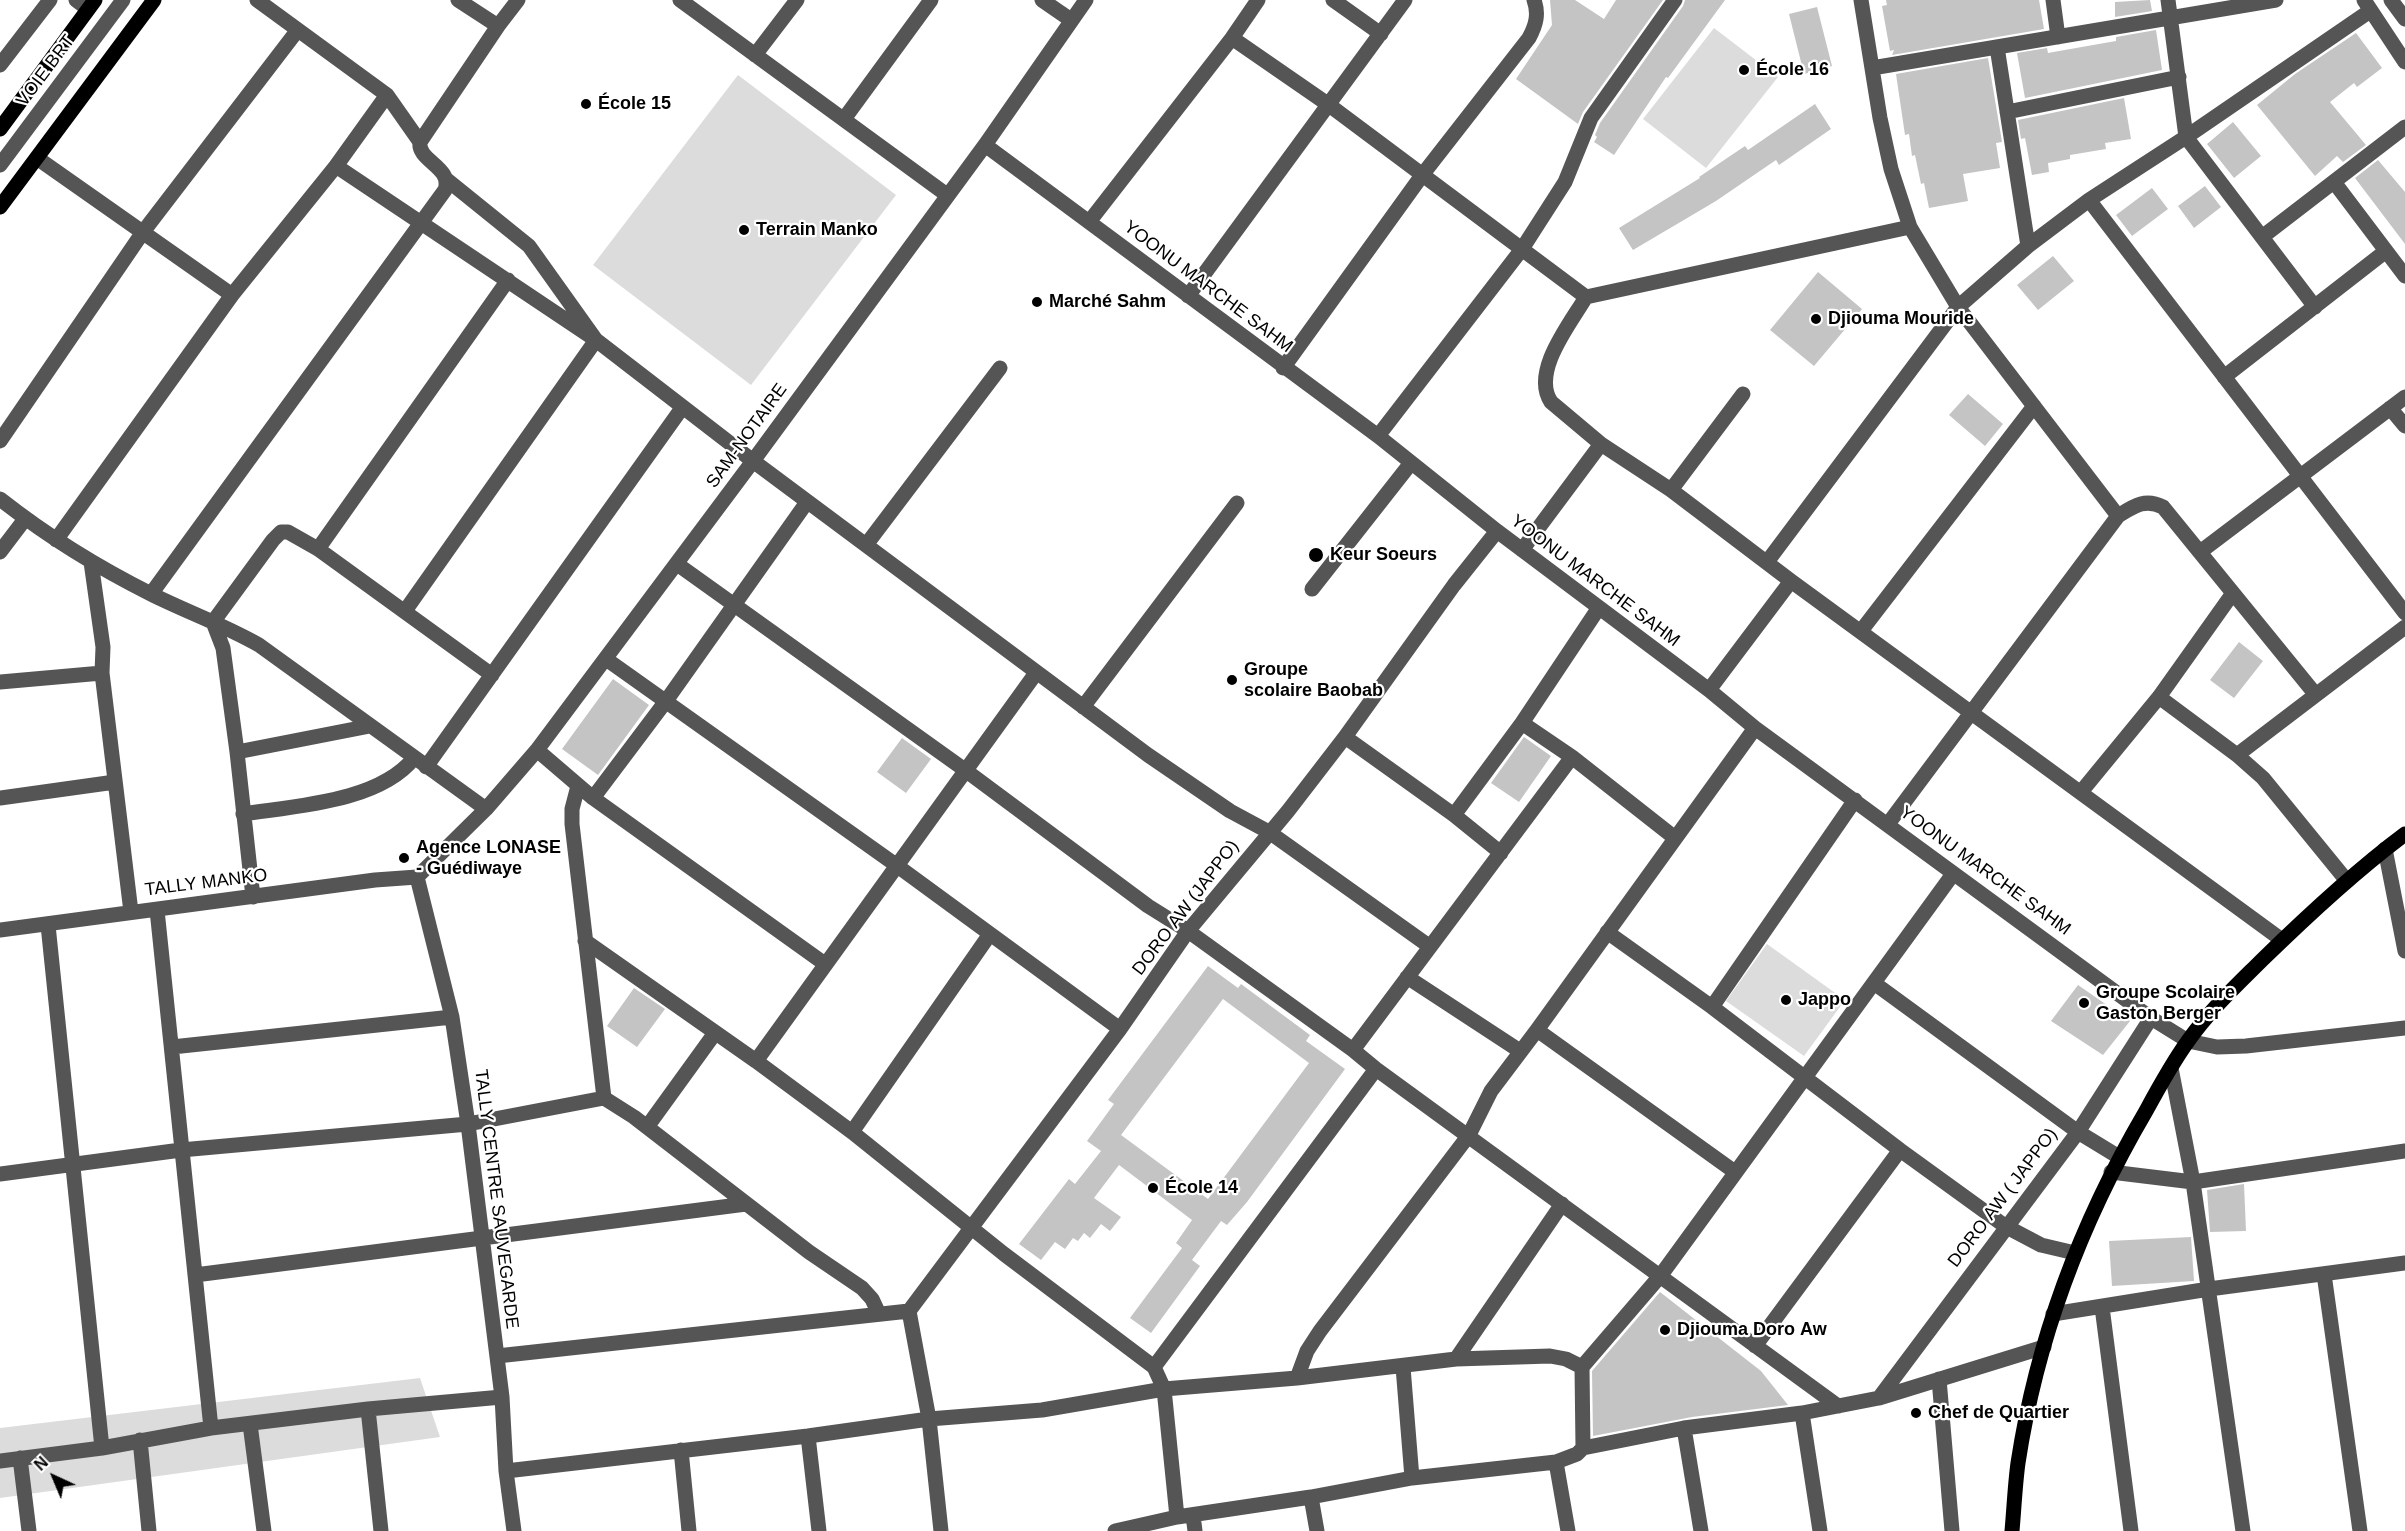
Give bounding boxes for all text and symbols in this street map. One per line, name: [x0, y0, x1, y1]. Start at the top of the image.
street label: VOIE BRT: [12, 31, 80, 111]
place label: École 16: [1756, 59, 1829, 81]
marker: École 16: [1737, 63, 1751, 77]
place label: École 15: [598, 93, 671, 115]
marker: École 15: [579, 97, 593, 111]
street label: YOONU MARCHE SAHM: [1119, 216, 1297, 358]
place label: Terrain Manko: [756, 219, 878, 241]
marker: Terrain Manko: [737, 223, 751, 237]
place label: Marché Sahm: [1049, 291, 1166, 313]
marker: Marché Sahm: [1030, 295, 1044, 309]
place label: Djiouma Mouride: [1828, 308, 1974, 330]
marker: Djiouma Mouride: [1809, 312, 1823, 326]
street label: SAM-NOTAIRE: [702, 380, 792, 492]
street label: YOONU MARCHE SAHM: [1506, 510, 1684, 652]
place label: Keur Soeurs: [1330, 544, 1437, 566]
marker: Keur Soeurs: [1307, 546, 1325, 564]
place label: Groupe scolaire Baobab: [1244, 659, 1383, 702]
marker: Groupe scolaire Baobab: [1225, 673, 1239, 687]
street label: YOONU MARCHE SAHM: [1895, 802, 2075, 940]
street label: DORO AW (JAPPO): [1128, 836, 1244, 980]
place label: Agence LONASE - Guédiwaye: [416, 837, 561, 880]
marker: Agence LONASE - Guédiwaye: [397, 851, 411, 865]
street label: TALLY MANKO: [143, 865, 269, 901]
place label: Groupe Scolaire Gaston Berger: [2096, 982, 2235, 1024]
place label: Jappo: [1798, 989, 1851, 1011]
marker: Jappo: [1779, 993, 1793, 1007]
marker: Groupe Scolaire Gaston Berger: [2077, 996, 2091, 1010]
street label: TALLY CENTRE SAUVEGARDE: [469, 1068, 523, 1330]
street label: DORO AW ( JAPPO): [1944, 1124, 2062, 1272]
place label: École 14: [1165, 1177, 1238, 1199]
marker: École 14: [1146, 1181, 1160, 1195]
place label: Djiouma Doro Aw: [1677, 1319, 1827, 1341]
marker: Djiouma Doro Aw: [1658, 1323, 1672, 1337]
place label: Chef de Quartier: [1928, 1402, 2069, 1424]
marker: Chef de Quartier: [1909, 1406, 1923, 1420]
north arrow: [24, 1447, 84, 1507]
text: N: [31, 1454, 51, 1474]

